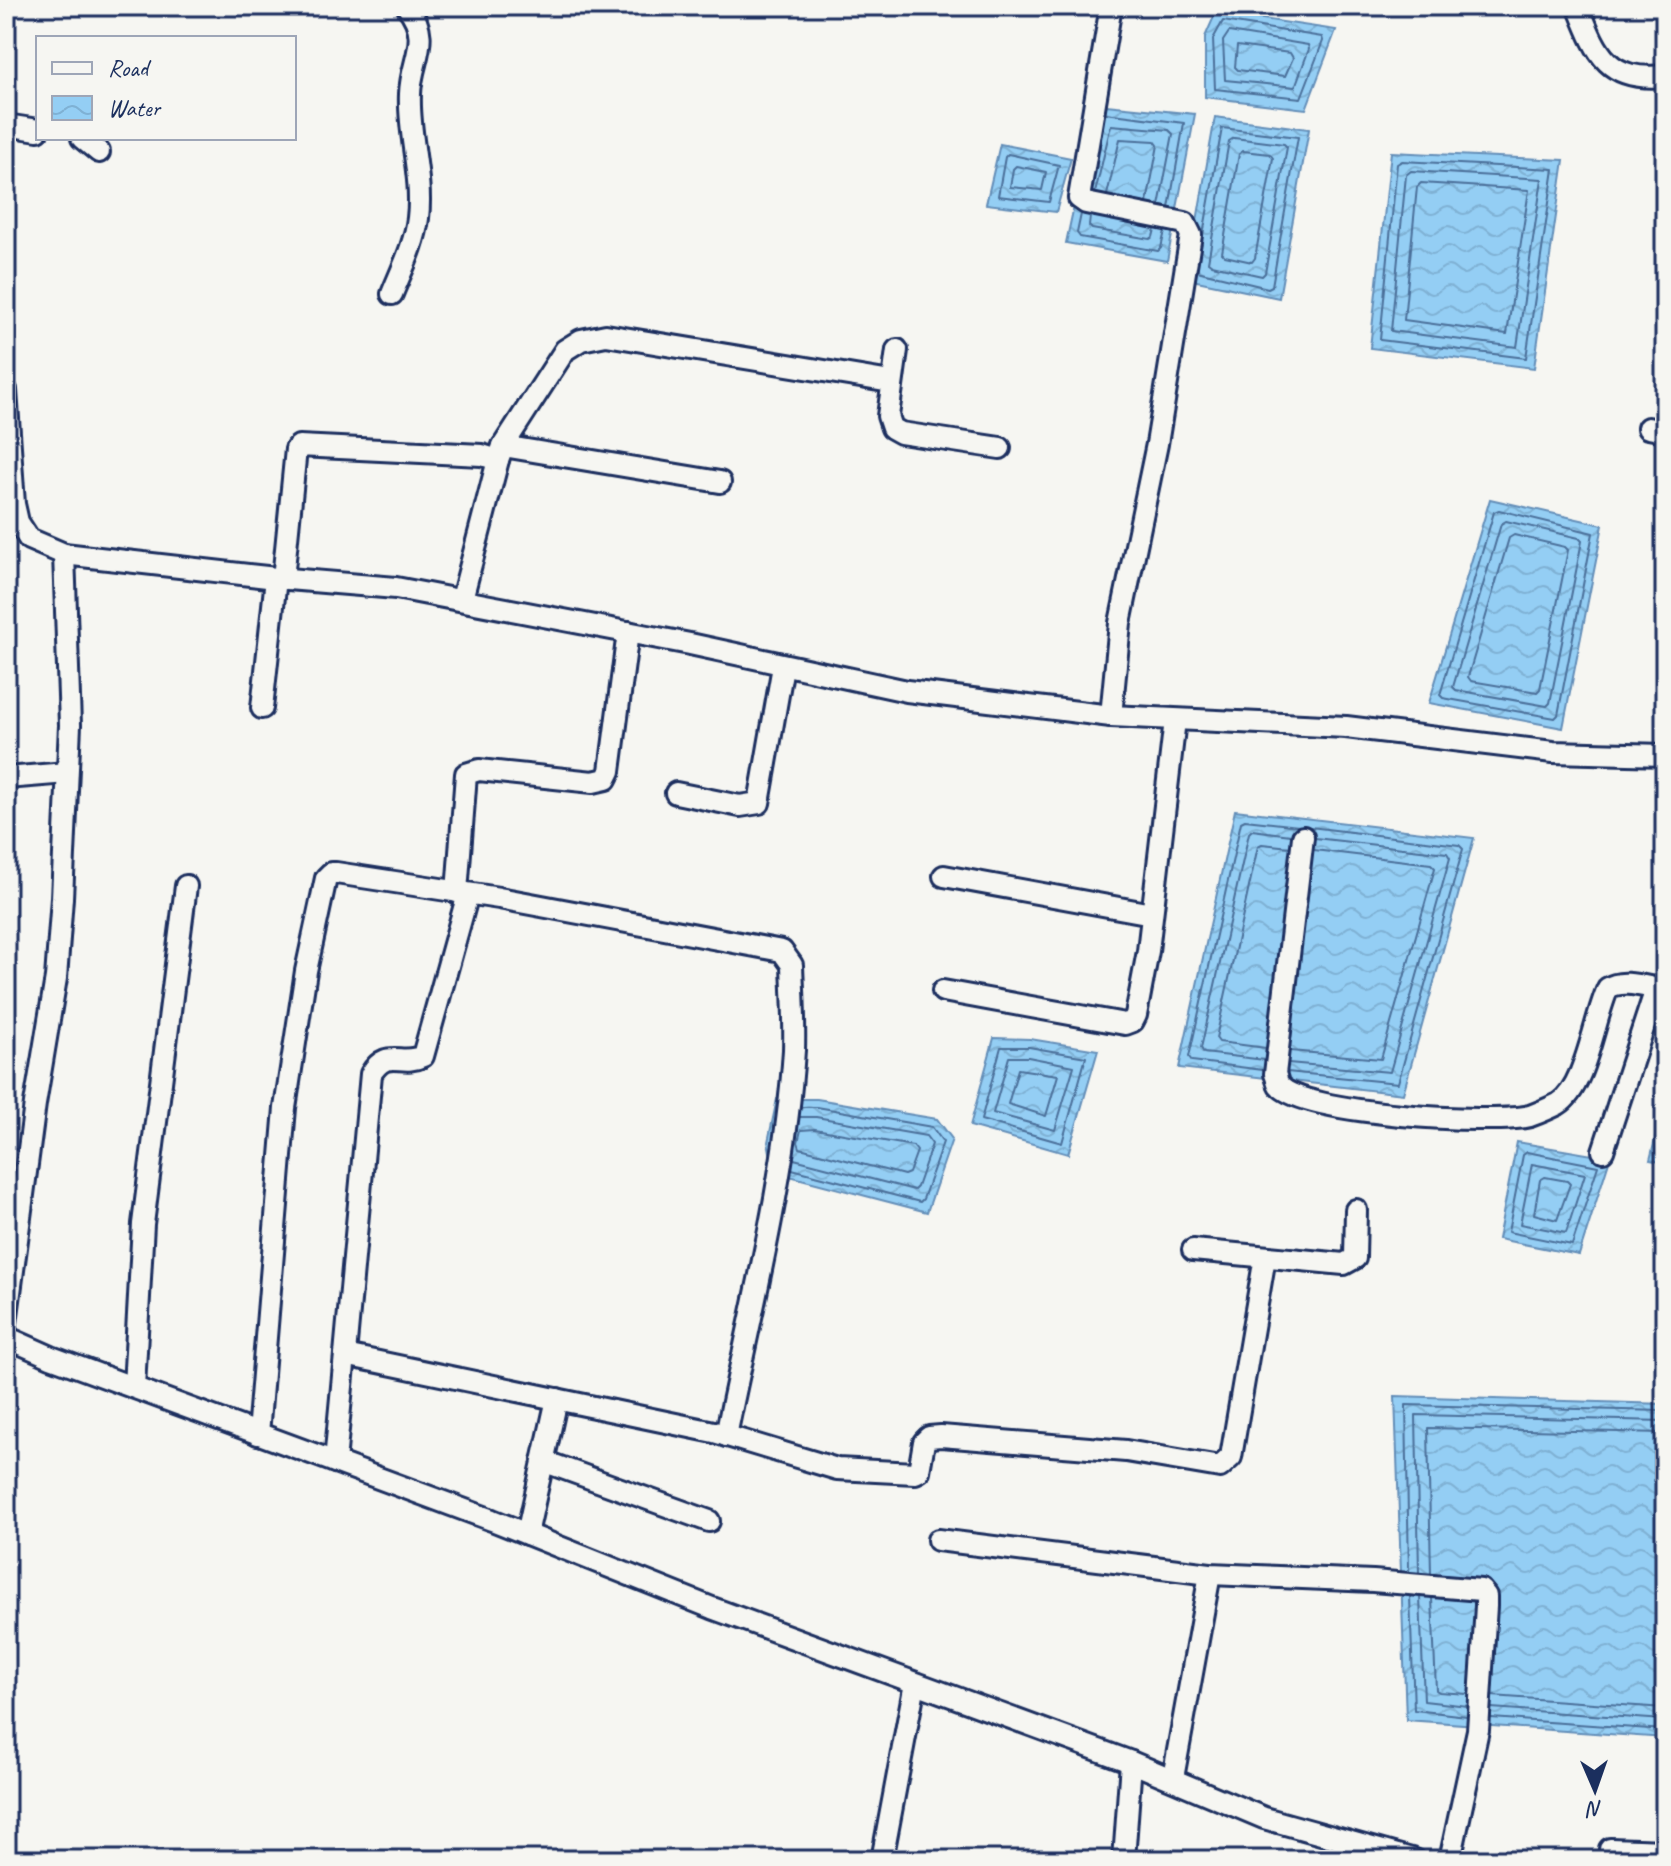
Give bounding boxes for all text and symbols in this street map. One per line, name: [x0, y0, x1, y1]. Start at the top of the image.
legend: [36, 36, 296, 140]
text: Road: [108, 53, 152, 83]
text: Water: [108, 93, 163, 123]
north arrow: [1555, 1750, 1635, 1830]
text: N: [1585, 1795, 1603, 1823]

